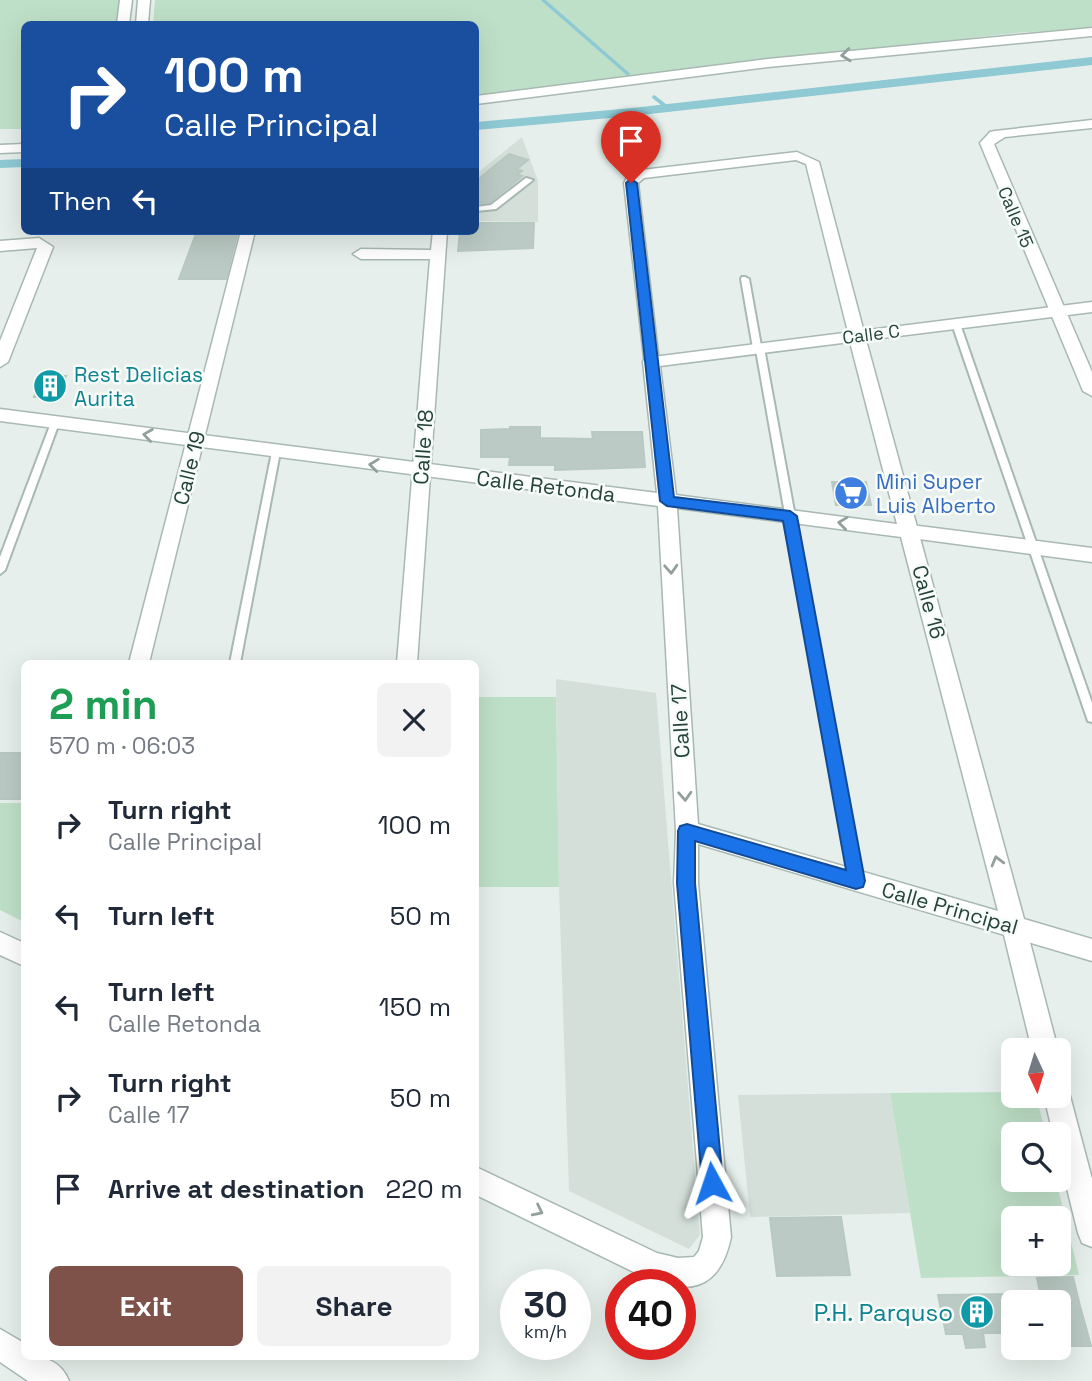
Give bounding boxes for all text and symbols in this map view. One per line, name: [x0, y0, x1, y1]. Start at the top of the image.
text: 100 m: [164, 44, 304, 106]
one-way arrow: [840, 47, 851, 62]
icon: right: [49, 49, 140, 140]
text: Calle Principal: [164, 105, 378, 145]
pin: [601, 111, 661, 183]
icon: arrive: [612, 122, 650, 160]
icon: left: [126, 182, 164, 220]
street label: Calle 15: [993, 183, 1039, 251]
text: Then: [49, 184, 112, 218]
street label: Calle C: [841, 319, 901, 349]
place label: Rest Delicias Aurita: [74, 361, 203, 412]
building icon: Rest Delicias Aurita: [31, 367, 69, 405]
street label: Calle 18: [407, 408, 439, 486]
one-way arrow: [143, 428, 154, 443]
street label: Calle 19: [167, 428, 211, 508]
one-way arrow: [368, 458, 380, 473]
street label: Calle Retonda: [475, 464, 617, 508]
place label: Mini Super Luis Alberto: [876, 468, 996, 519]
supermarket icon: Mini Super Luis Alberto: [832, 474, 870, 512]
one-way arrow: [837, 516, 849, 531]
street label: Calle 16: [906, 562, 952, 642]
one-way arrow: [664, 564, 679, 575]
text: 2 min: [49, 678, 158, 731]
button: close: [377, 683, 451, 757]
street label: Calle 17: [665, 683, 695, 759]
text: 570 m · 06:03: [49, 731, 195, 761]
one-way arrow: [677, 791, 692, 802]
text: Turn right: [108, 793, 232, 827]
icon: right: [49, 806, 87, 844]
text: 100 m: [378, 808, 451, 842]
text: Calle Principal: [108, 827, 262, 857]
one-way arrow: [991, 856, 1005, 868]
street label: Calle Principal: [879, 876, 1021, 940]
icon: left: [49, 897, 87, 935]
text: Turn left: [108, 899, 215, 933]
text: 50 m: [390, 899, 451, 933]
text: Turn left: [108, 975, 215, 1009]
icon: left: [49, 988, 87, 1026]
text: 150 m: [379, 990, 451, 1024]
text: Calle Retonda: [108, 1009, 261, 1039]
north arrow: [1001, 1038, 1071, 1108]
map controls: [1001, 1038, 1071, 1360]
text: Turn right: [108, 1066, 232, 1100]
icon: right: [49, 1079, 87, 1117]
text: 50 m: [390, 1081, 451, 1115]
text: Calle 17: [108, 1100, 189, 1130]
button: search: [1001, 1122, 1071, 1192]
position arrow: [675, 1146, 749, 1220]
icon: arrive: [49, 1170, 87, 1208]
text: Arrive at destination: [108, 1172, 365, 1206]
text: 220 m: [386, 1172, 463, 1206]
one-way arrow: [530, 1202, 543, 1216]
button: +: [1001, 1206, 1071, 1276]
button: Exit: [49, 1266, 243, 1346]
button: Share: [257, 1266, 451, 1346]
speed limit sign: 40: [605, 1269, 696, 1360]
text: 30: [524, 1283, 567, 1327]
button: −: [1001, 1290, 1071, 1360]
building icon: P.H. Parquso: [958, 1293, 996, 1331]
place label: P.H. Parquso: [814, 1297, 953, 1328]
text: km/h: [524, 1320, 567, 1343]

